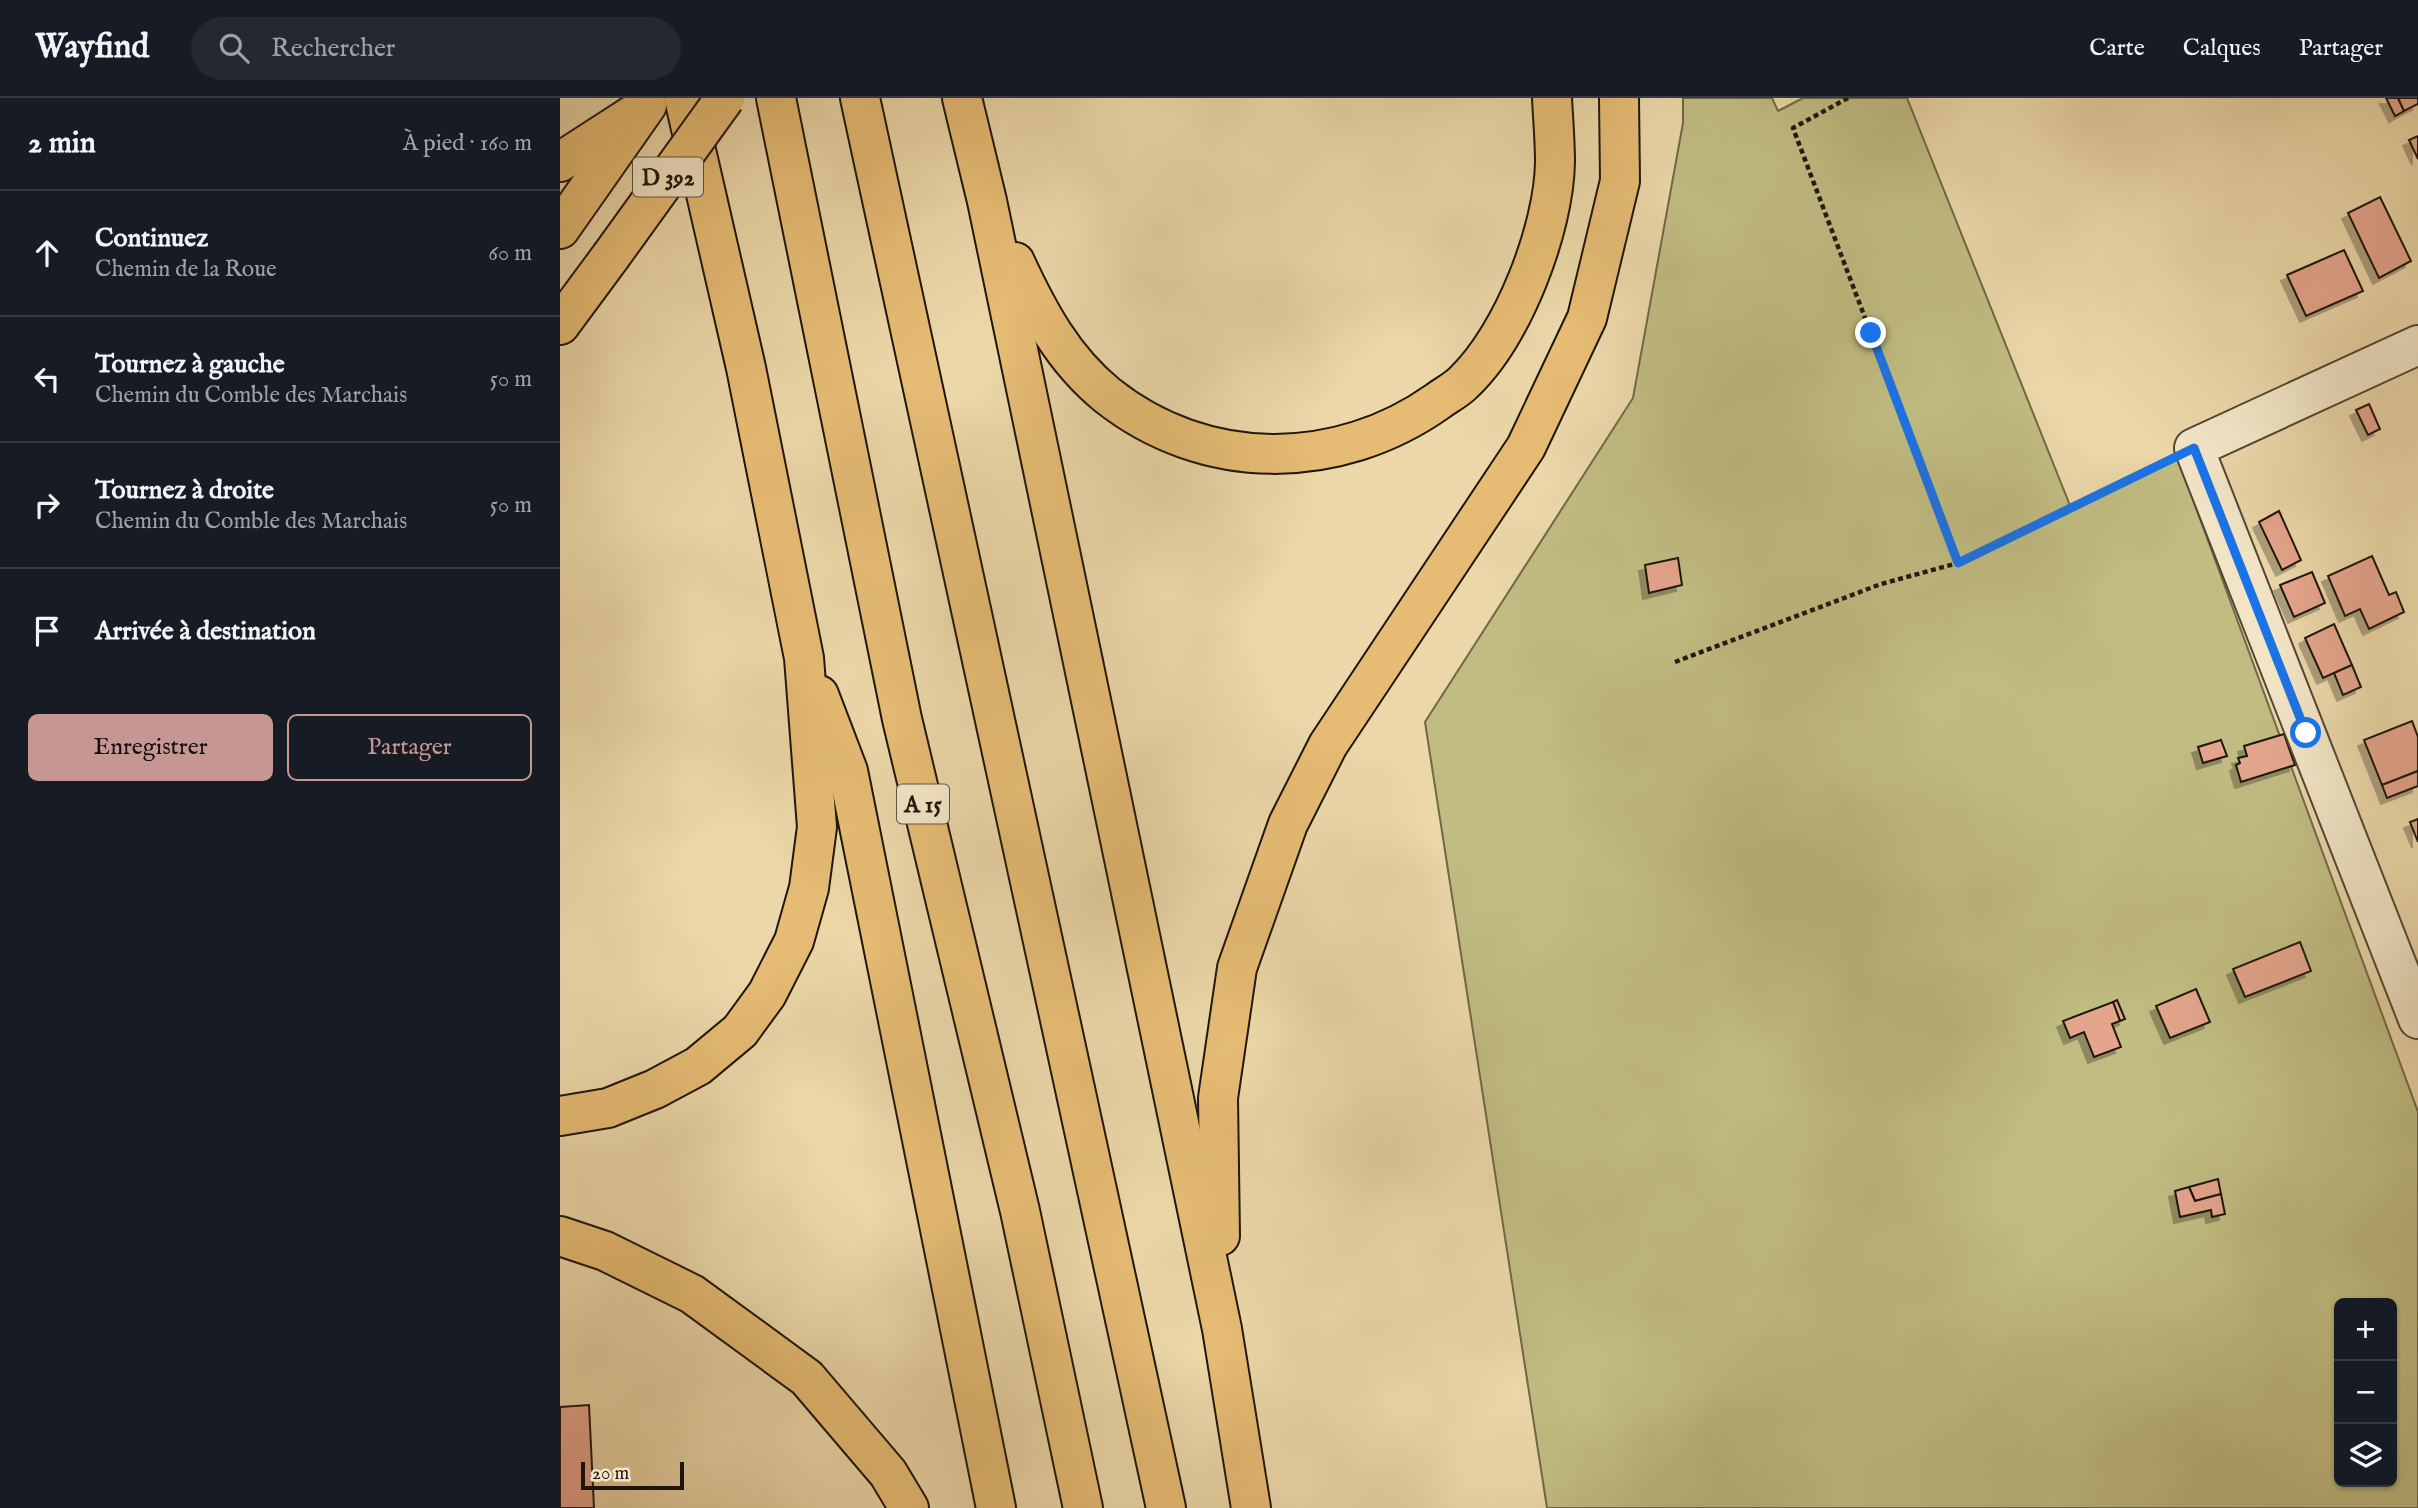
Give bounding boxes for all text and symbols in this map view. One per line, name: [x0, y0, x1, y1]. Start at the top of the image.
search box: [191, 17, 681, 80]
text: Wayfind: [35, 27, 149, 69]
icon: search: [215, 29, 253, 67]
text: Rechercher: [271, 32, 395, 65]
text: Carte: [2089, 33, 2145, 64]
text: Calques: [2183, 33, 2261, 64]
text: Partager: [2299, 33, 2383, 64]
text: 2 min: [28, 125, 96, 163]
text: À pied · 160 m: [403, 129, 532, 158]
road number: D 392: [633, 158, 703, 197]
text: Continuez: [95, 222, 208, 255]
icon: ahead: [28, 234, 66, 272]
text: 60 m: [488, 239, 532, 268]
text: Chemin de la Roue: [95, 255, 277, 284]
route end: [1855, 317, 1886, 348]
text: Tournez à gauche: [95, 348, 285, 381]
icon: left: [28, 360, 66, 398]
text: 50 m: [490, 365, 532, 394]
text: Chemin du Comble des Marchais: [95, 381, 407, 410]
text: Tournez à droite: [95, 474, 274, 507]
icon: right: [28, 486, 66, 524]
text: 50 m: [490, 491, 532, 520]
text: Chemin du Comble des Marchais: [95, 507, 407, 536]
icon: arrive: [28, 612, 66, 650]
text: Arrivée à destination: [95, 615, 316, 648]
button: Enregistrer: [28, 714, 273, 781]
button: Partager: [287, 714, 532, 781]
route start: [2290, 717, 2321, 748]
road number: A 15: [897, 784, 949, 824]
map controls: [2334, 1298, 2397, 1487]
button: +: [2334, 1298, 2397, 1361]
button: −: [2334, 1361, 2397, 1424]
button: layers: [2334, 1424, 2397, 1487]
scale bar: [581, 1459, 684, 1491]
text: 20 m: [592, 1462, 629, 1486]

